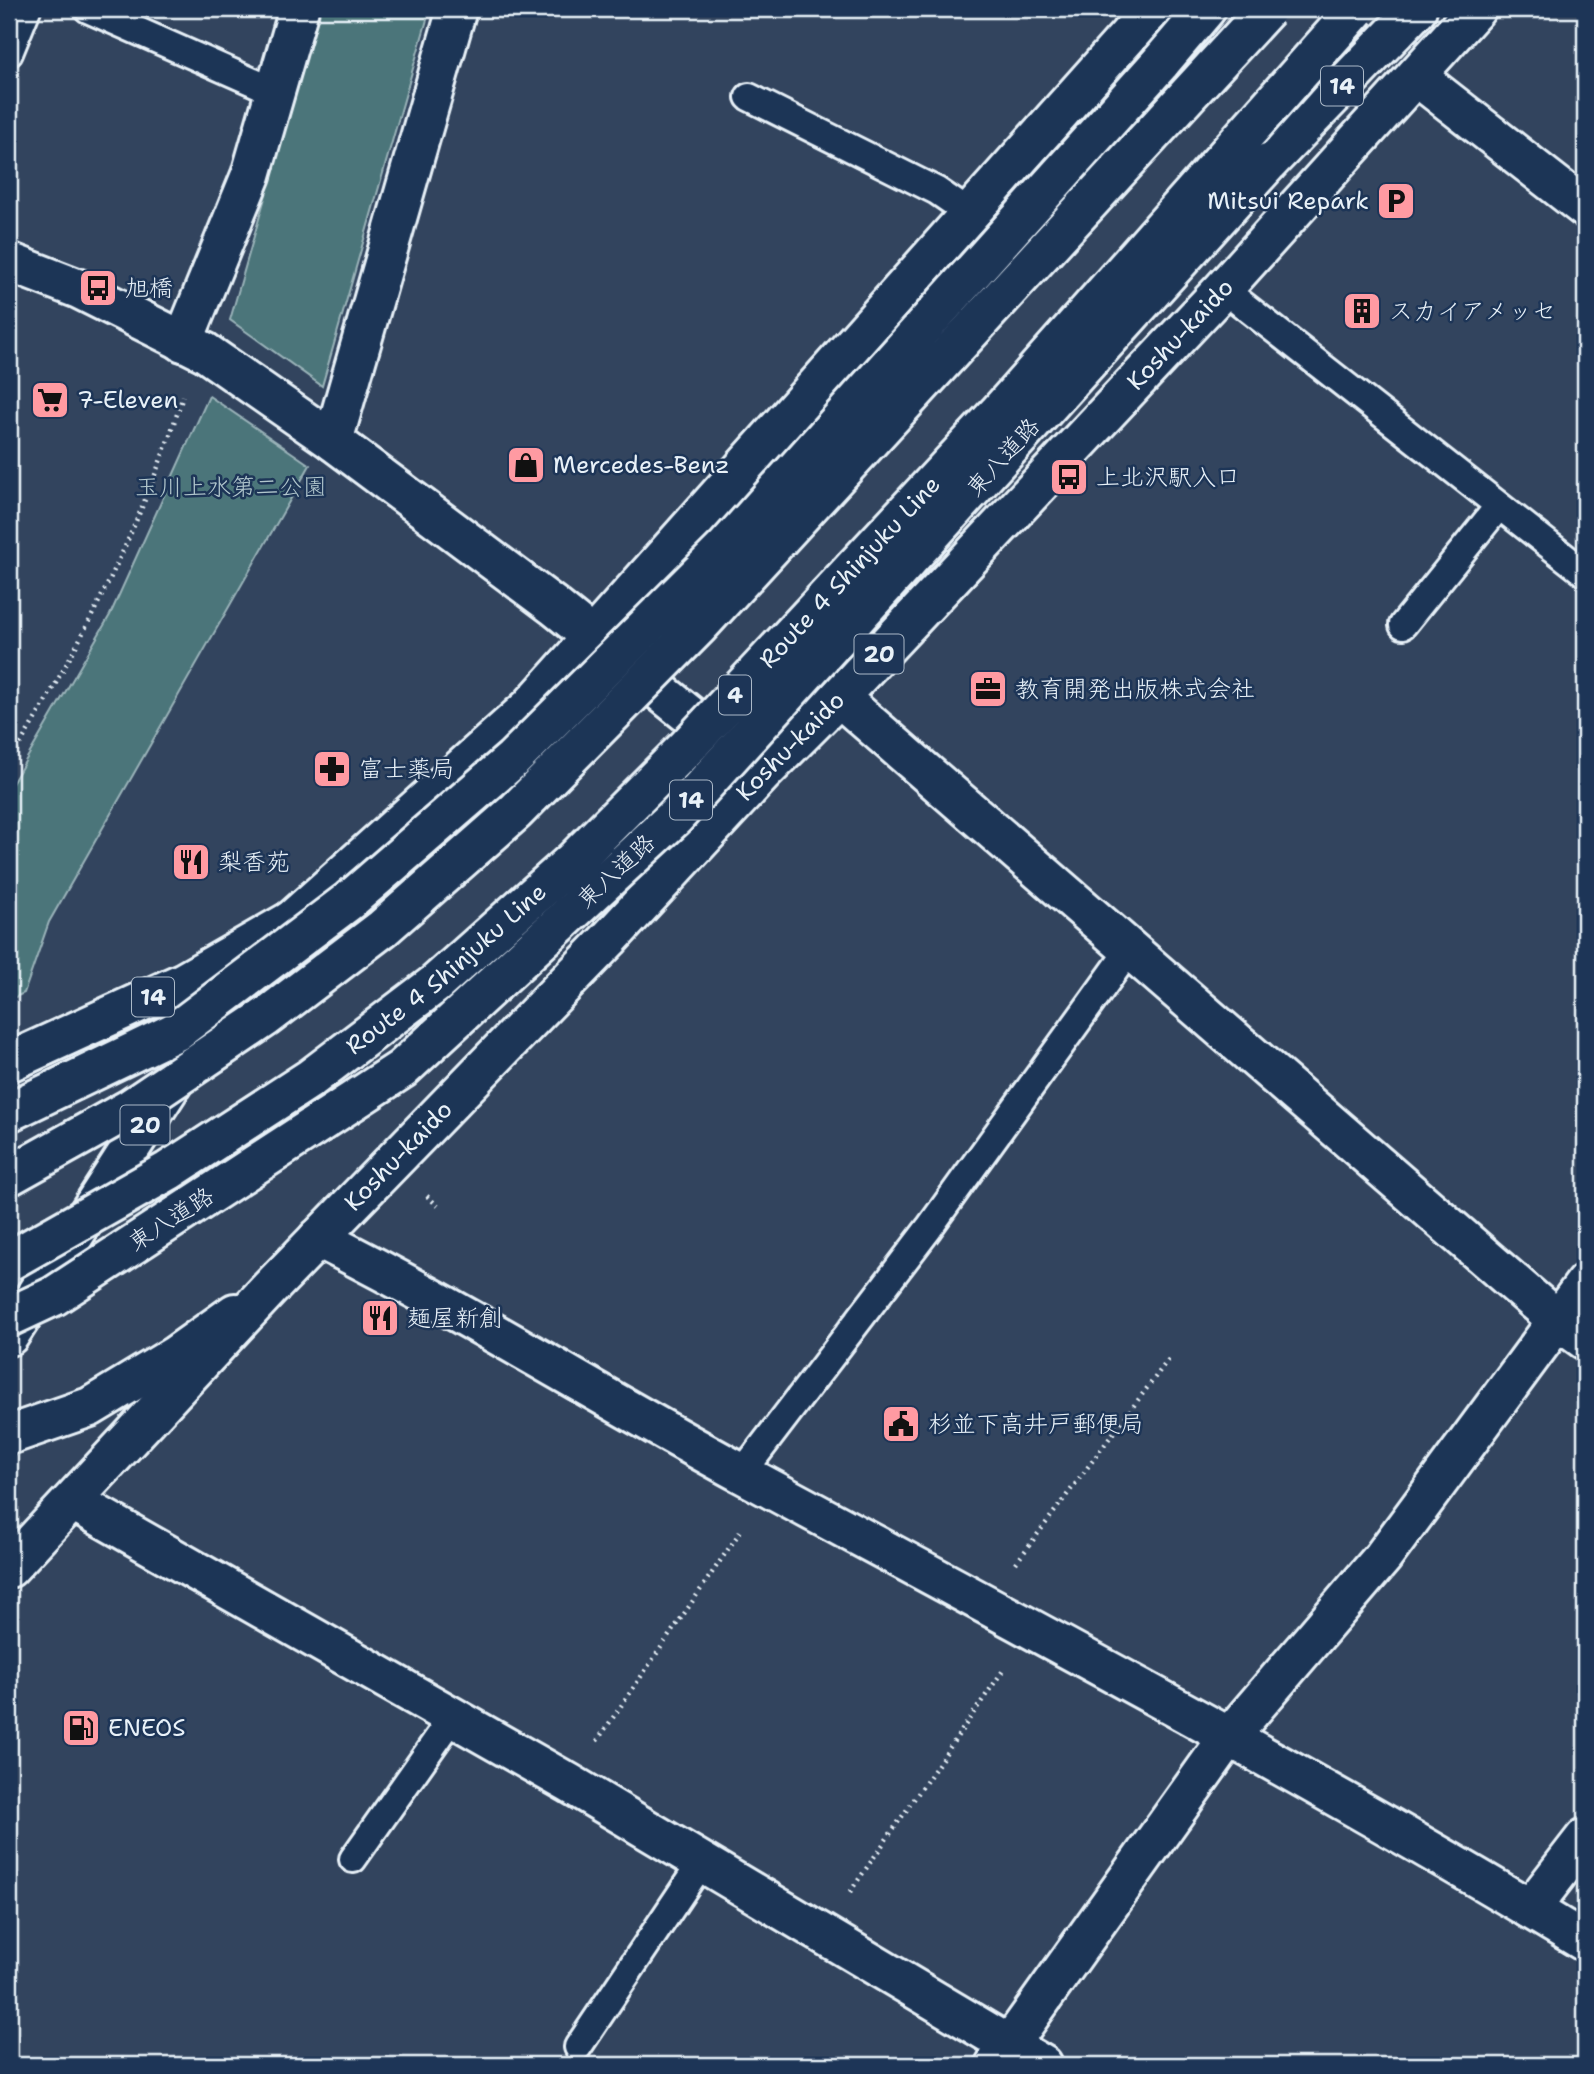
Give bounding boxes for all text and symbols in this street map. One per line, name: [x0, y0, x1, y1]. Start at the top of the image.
road number: 14: [1321, 66, 1363, 106]
parking icon: Mitsui Repark: [1375, 180, 1417, 222]
place label: Mitsui Repark: [1207, 185, 1369, 217]
bus stop icon: 旭橋: [77, 267, 119, 309]
place label: 旭橋: [125, 272, 173, 304]
street label: Koshu-kaido: [1120, 272, 1241, 397]
building icon: スカイアメッセ: [1341, 290, 1383, 332]
place label: スカイアメッセ: [1389, 295, 1556, 327]
supermarket icon: 7-Eleven: [29, 379, 71, 421]
place label: 7-Eleven: [77, 384, 178, 416]
street label: 東八道路: [959, 411, 1047, 503]
shop icon: Mercedes-Benz: [505, 444, 547, 486]
place label: Mercedes-Benz: [553, 449, 730, 481]
bus stop icon: 上北沢駅入口: [1048, 456, 1090, 498]
place label: 上北沢駅入口: [1096, 461, 1240, 493]
street label: Route 4 Shinjuku Line: [752, 469, 947, 675]
park label: 玉川上水第二公園: [135, 471, 327, 503]
road number: 20: [854, 634, 903, 674]
office icon: 教育開発出版株式会社: [967, 668, 1009, 710]
place label: 教育開発出版株式会社: [1015, 673, 1255, 705]
road number: 4: [719, 676, 751, 715]
street label: Koshu-kaido: [729, 684, 852, 808]
pharmacy icon: 富士薬局: [311, 748, 353, 790]
place label: 富士薬局: [359, 753, 455, 785]
road number: 14: [670, 780, 712, 820]
street label: 東八道路: [570, 827, 662, 915]
restaurant icon: 梨香苑: [170, 841, 212, 883]
place label: 梨香苑: [218, 846, 290, 878]
street label: Route 4 Shinjuku Line: [339, 876, 553, 1062]
road number: 14: [132, 978, 174, 1016]
street label: Koshu-kaido: [337, 1094, 459, 1218]
road number: 20: [120, 1106, 170, 1144]
street label: 東八道路: [122, 1179, 220, 1259]
restaurant icon: 麺屋新創: [359, 1297, 401, 1339]
place label: 麺屋新創: [407, 1302, 503, 1334]
public building icon: 杉並下高井戸郵便局: [880, 1403, 922, 1445]
place label: 杉並下高井戸郵便局: [928, 1408, 1144, 1440]
fuel station icon: ENEOS: [60, 1707, 102, 1749]
place label: ENEOS: [108, 1712, 186, 1744]

